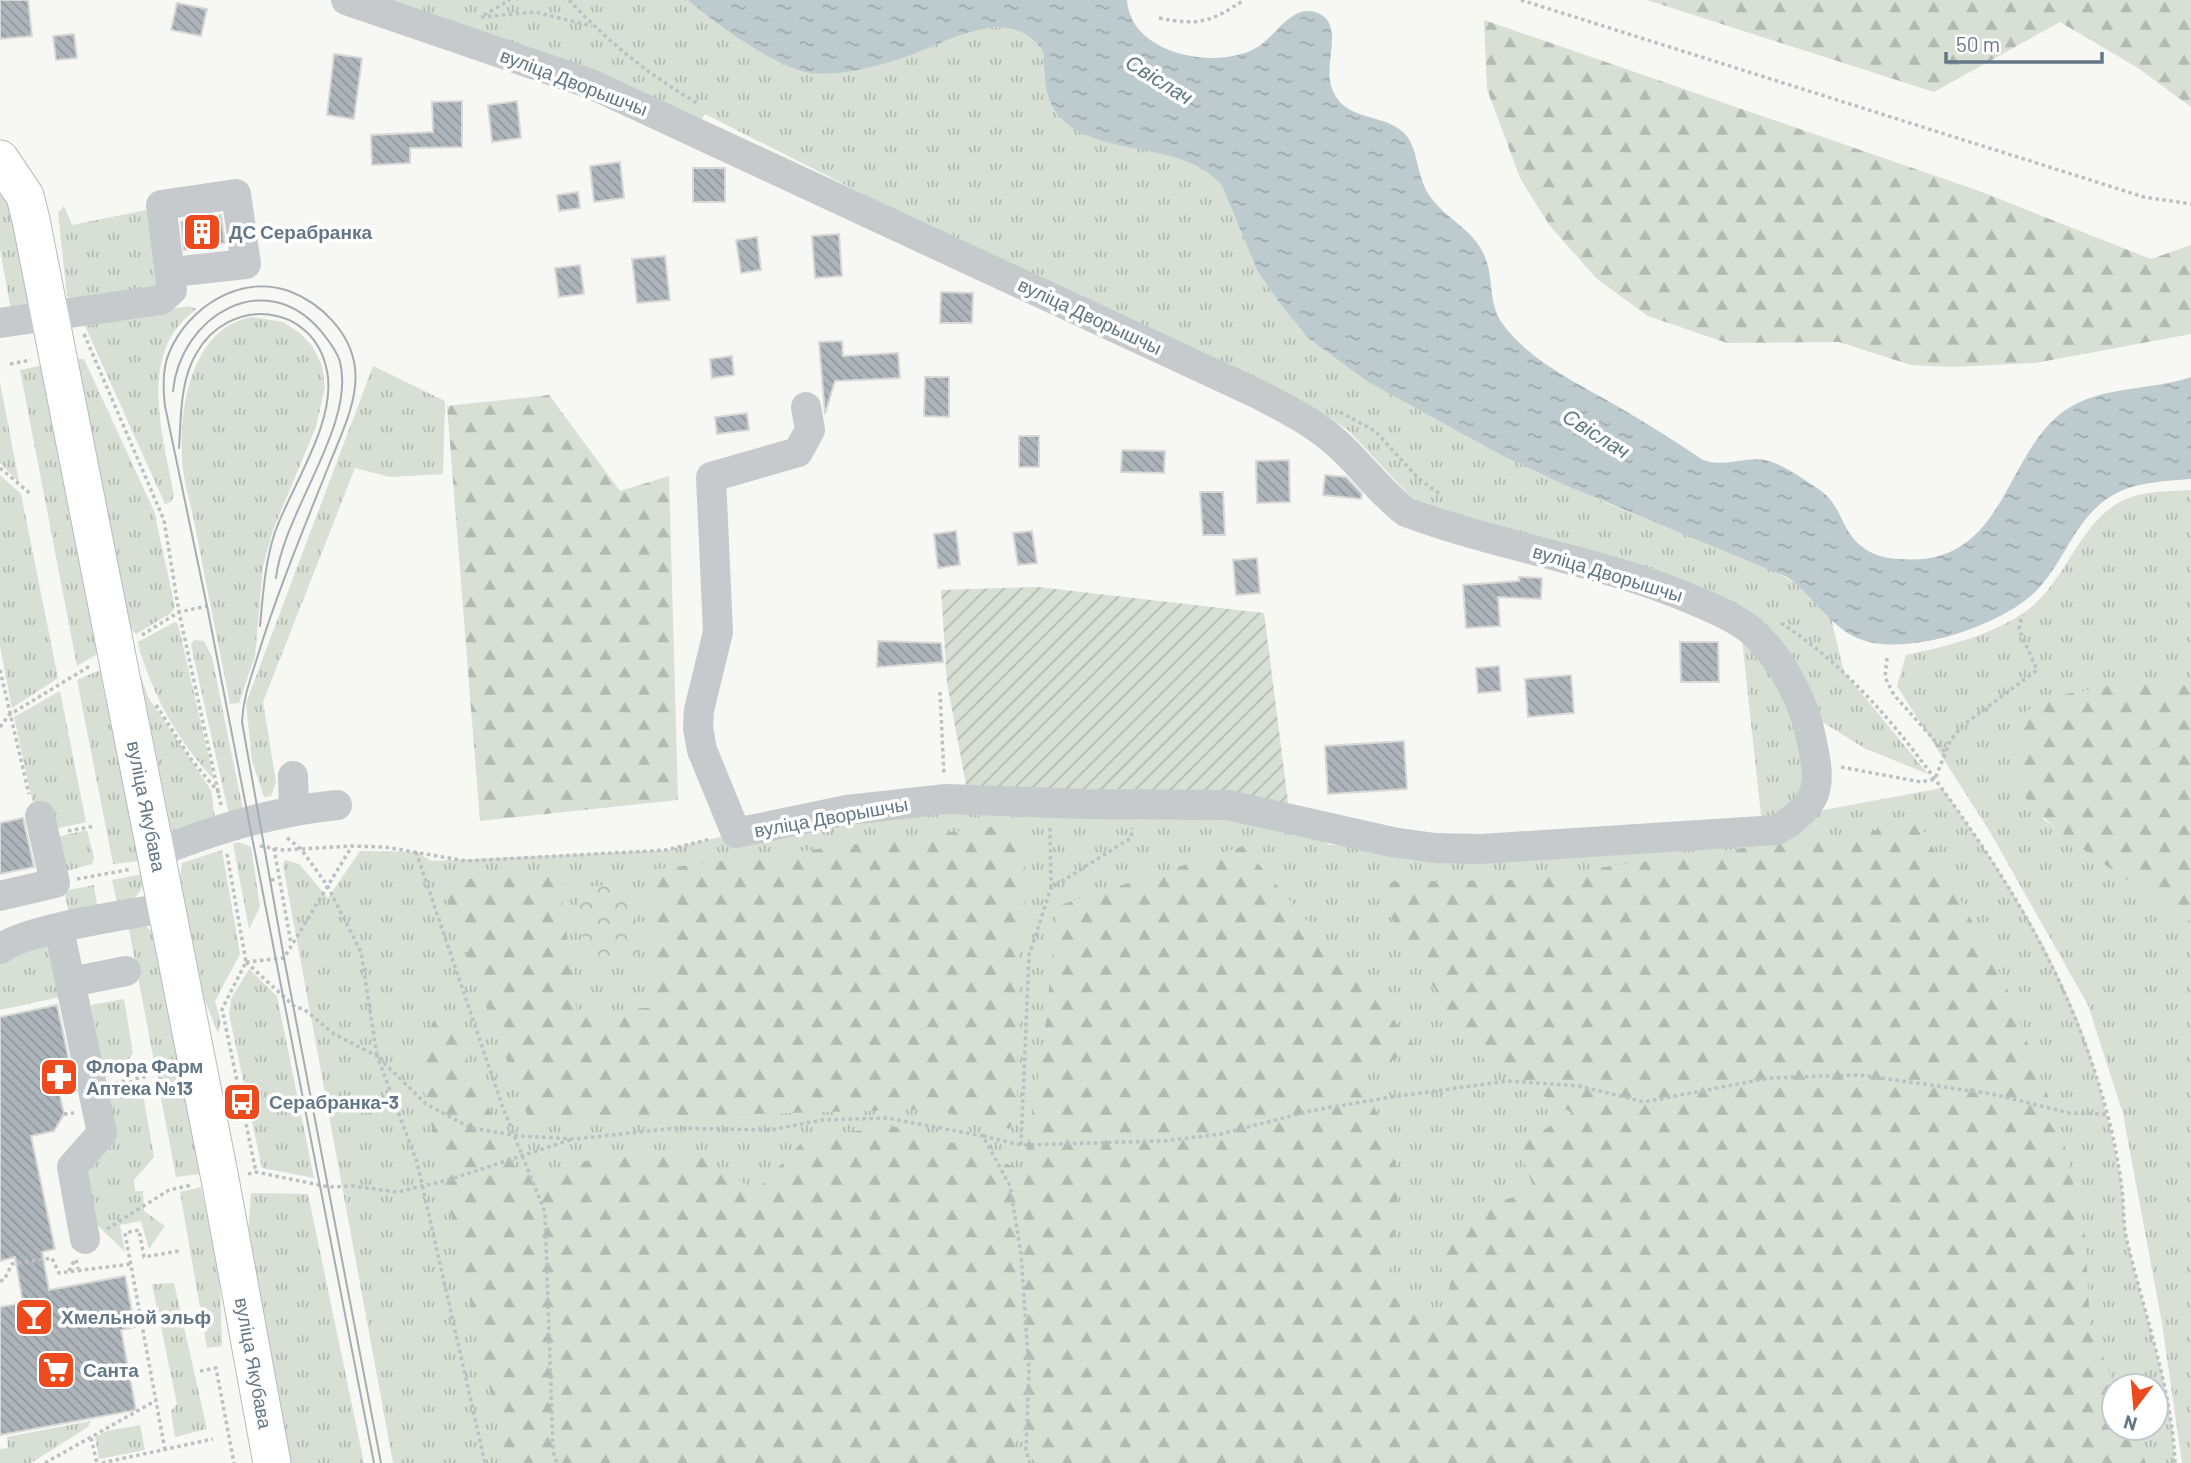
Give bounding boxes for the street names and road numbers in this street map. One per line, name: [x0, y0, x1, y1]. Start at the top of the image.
street label: вуліца Дворышчы: [497, 43, 651, 120]
street label: вуліца Дворышчы: [1015, 272, 1166, 359]
street label: вуліца Дворышчы: [1530, 539, 1686, 606]
street label: вуліца Якубава: [123, 739, 171, 874]
street label: вуліца Дворышчы: [752, 792, 910, 841]
street label: вуліца Якубава: [231, 1296, 278, 1431]

